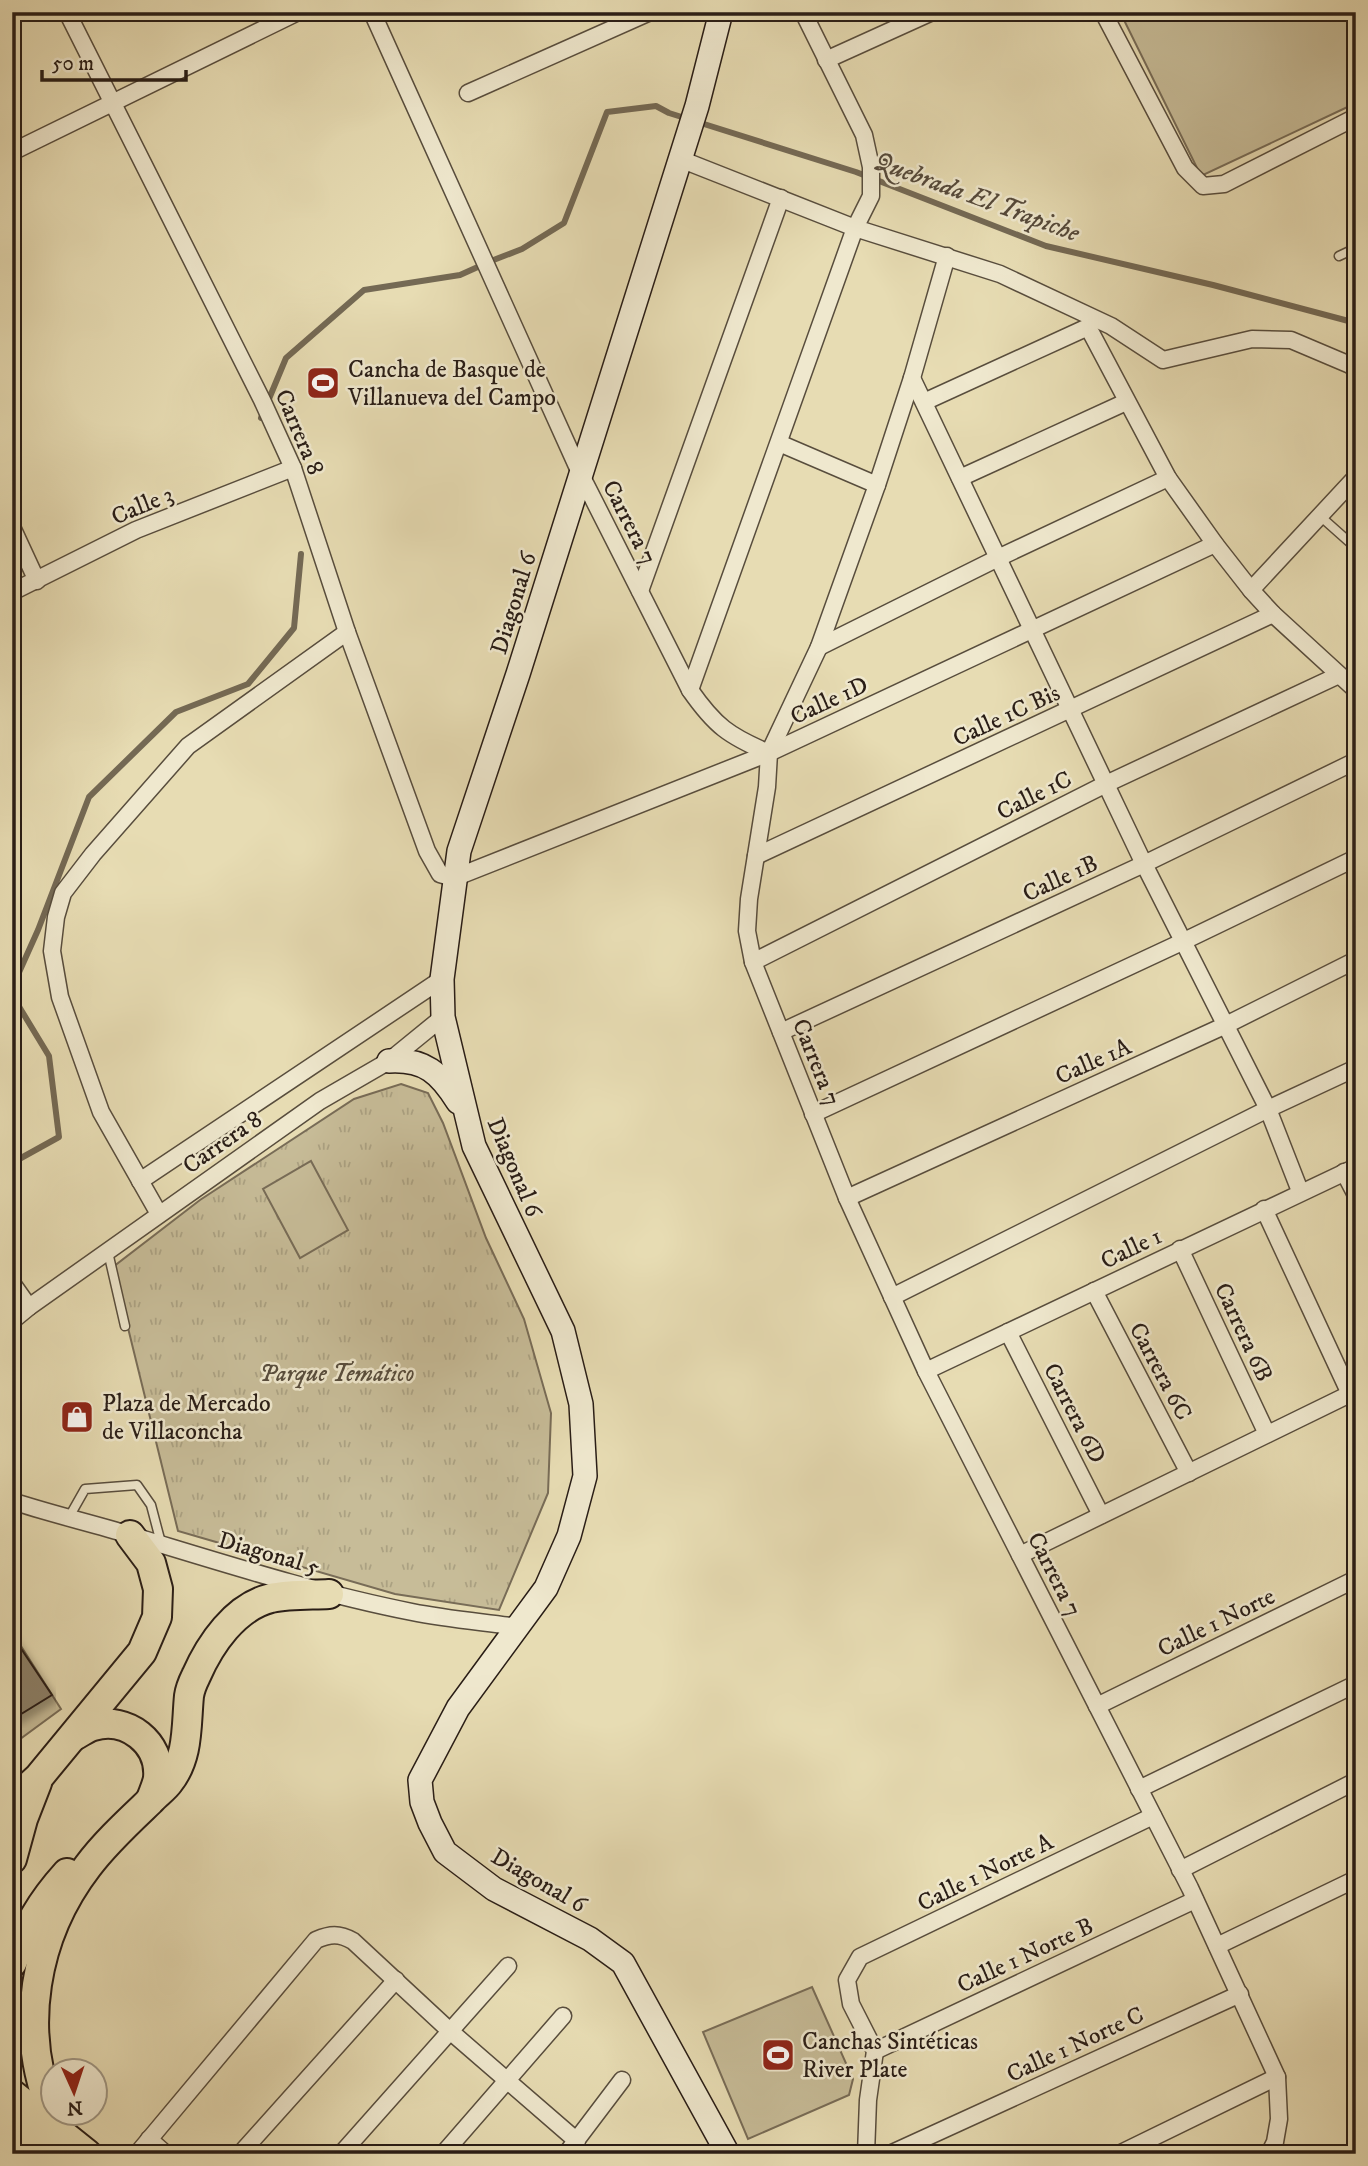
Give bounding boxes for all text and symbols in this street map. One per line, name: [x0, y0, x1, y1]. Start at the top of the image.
scale bar: [42, 38, 186, 82]
text: 50 m: [52, 51, 94, 77]
water label: Quebrada El Trapiche: [869, 145, 1085, 250]
place label: Cancha de Basque de Villanueva del Campo: [347, 355, 556, 413]
sports icon: Cancha de Basque de Villanueva del Campo: [304, 364, 342, 402]
street label: Carrera 8: [268, 385, 331, 480]
street label: Carrera 7: [595, 475, 663, 570]
street label: Calle 3: [107, 480, 178, 532]
street label: Diagonal 6: [484, 547, 544, 658]
street label: Calle 1D: [786, 670, 873, 732]
street label: Calle 1C Bis: [948, 678, 1065, 754]
street label: Calle 1C: [992, 764, 1077, 827]
street label: Calle 1B: [1018, 848, 1103, 909]
street label: Carrera 7: [785, 1015, 847, 1110]
street label: Calle 1A: [1051, 1032, 1137, 1092]
street label: Carrera 8: [177, 1105, 268, 1181]
street label: Diagonal 6: [480, 1113, 549, 1223]
street label: Calle 1: [1096, 1221, 1167, 1276]
street label: Carrera 6B: [1207, 1278, 1279, 1387]
street label: Carrera 6C: [1122, 1317, 1198, 1426]
street label: Carrera 6D: [1036, 1358, 1112, 1469]
park label: Parque Temático: [259, 1359, 415, 1389]
place label: Plaza de Mercado de Villaconcha: [102, 1389, 271, 1447]
shop icon: Plaza de Mercado de Villaconcha: [58, 1398, 96, 1436]
street label: Diagonal 5: [214, 1525, 323, 1583]
street label: Carrera 7: [1020, 1527, 1088, 1622]
street label: Calle 1 Norte: [1153, 1582, 1280, 1664]
street label: Calle 1 Norte A: [913, 1827, 1059, 1919]
street label: Diagonal 6: [485, 1842, 593, 1921]
street label: Calle 1 Norte B: [952, 1911, 1098, 2001]
street label: Calle 1 Norte C: [1002, 2000, 1149, 2090]
place label: Canchas Sintéticas River Plate: [802, 2027, 978, 2085]
sports icon: Canchas Sintéticas River Plate: [759, 2036, 797, 2074]
north arrow: [38, 2058, 108, 2128]
text: N: [66, 2096, 83, 2119]

